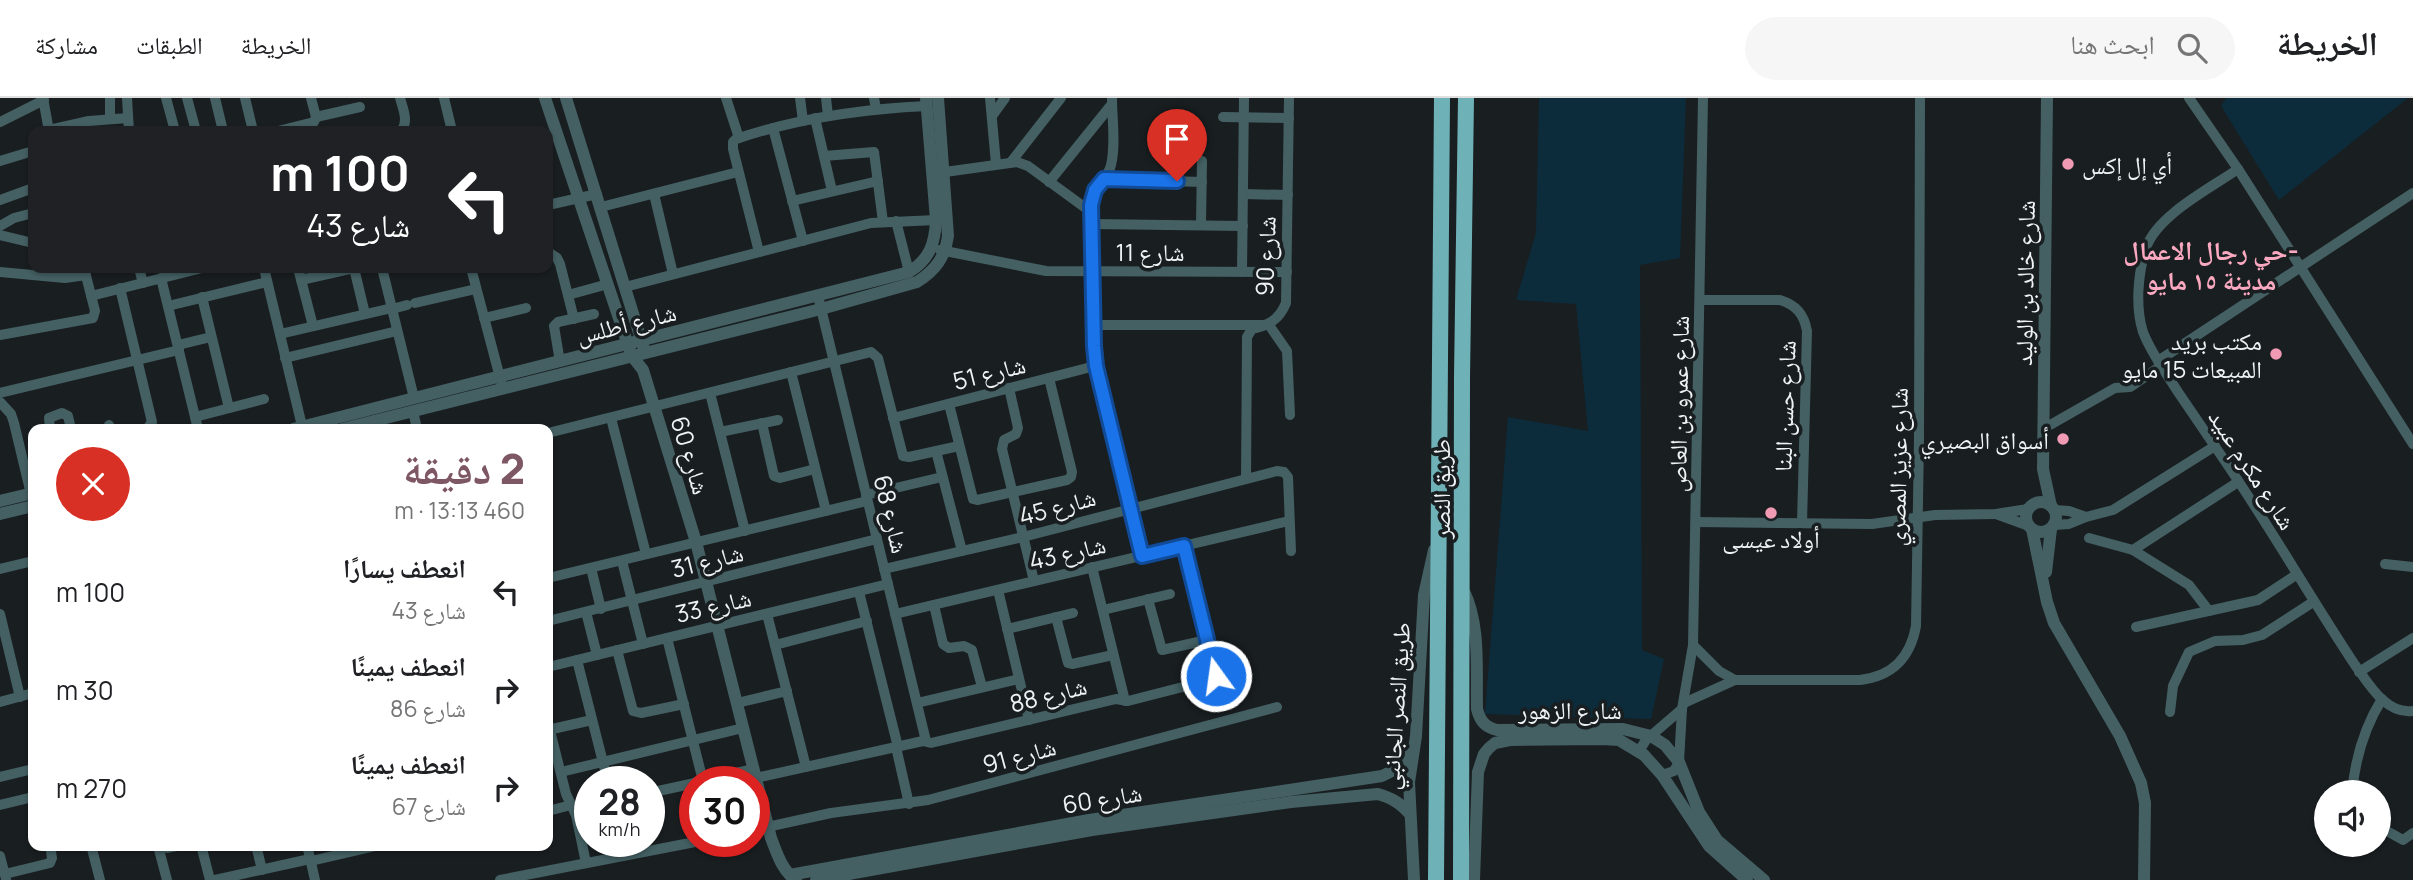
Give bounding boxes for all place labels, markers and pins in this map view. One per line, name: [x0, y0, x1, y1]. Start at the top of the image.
pin: [1147, 109, 1207, 181]
place label: أي إل إكس: [2082, 148, 2172, 185]
marker: أي إل إكس: [2060, 156, 2076, 172]
place label: مكتب بريد المبيعات 15 مايو: [2122, 324, 2262, 385]
marker: مكتب بريد المبيعات 15 مايو: [2268, 346, 2284, 362]
place label: أسواق البصيري: [1921, 423, 2049, 460]
marker: أسواق البصيري: [2055, 431, 2071, 447]
marker: أولاد عيسى: [1763, 505, 1779, 521]
place label: أولاد عيسى: [1722, 522, 1820, 555]

